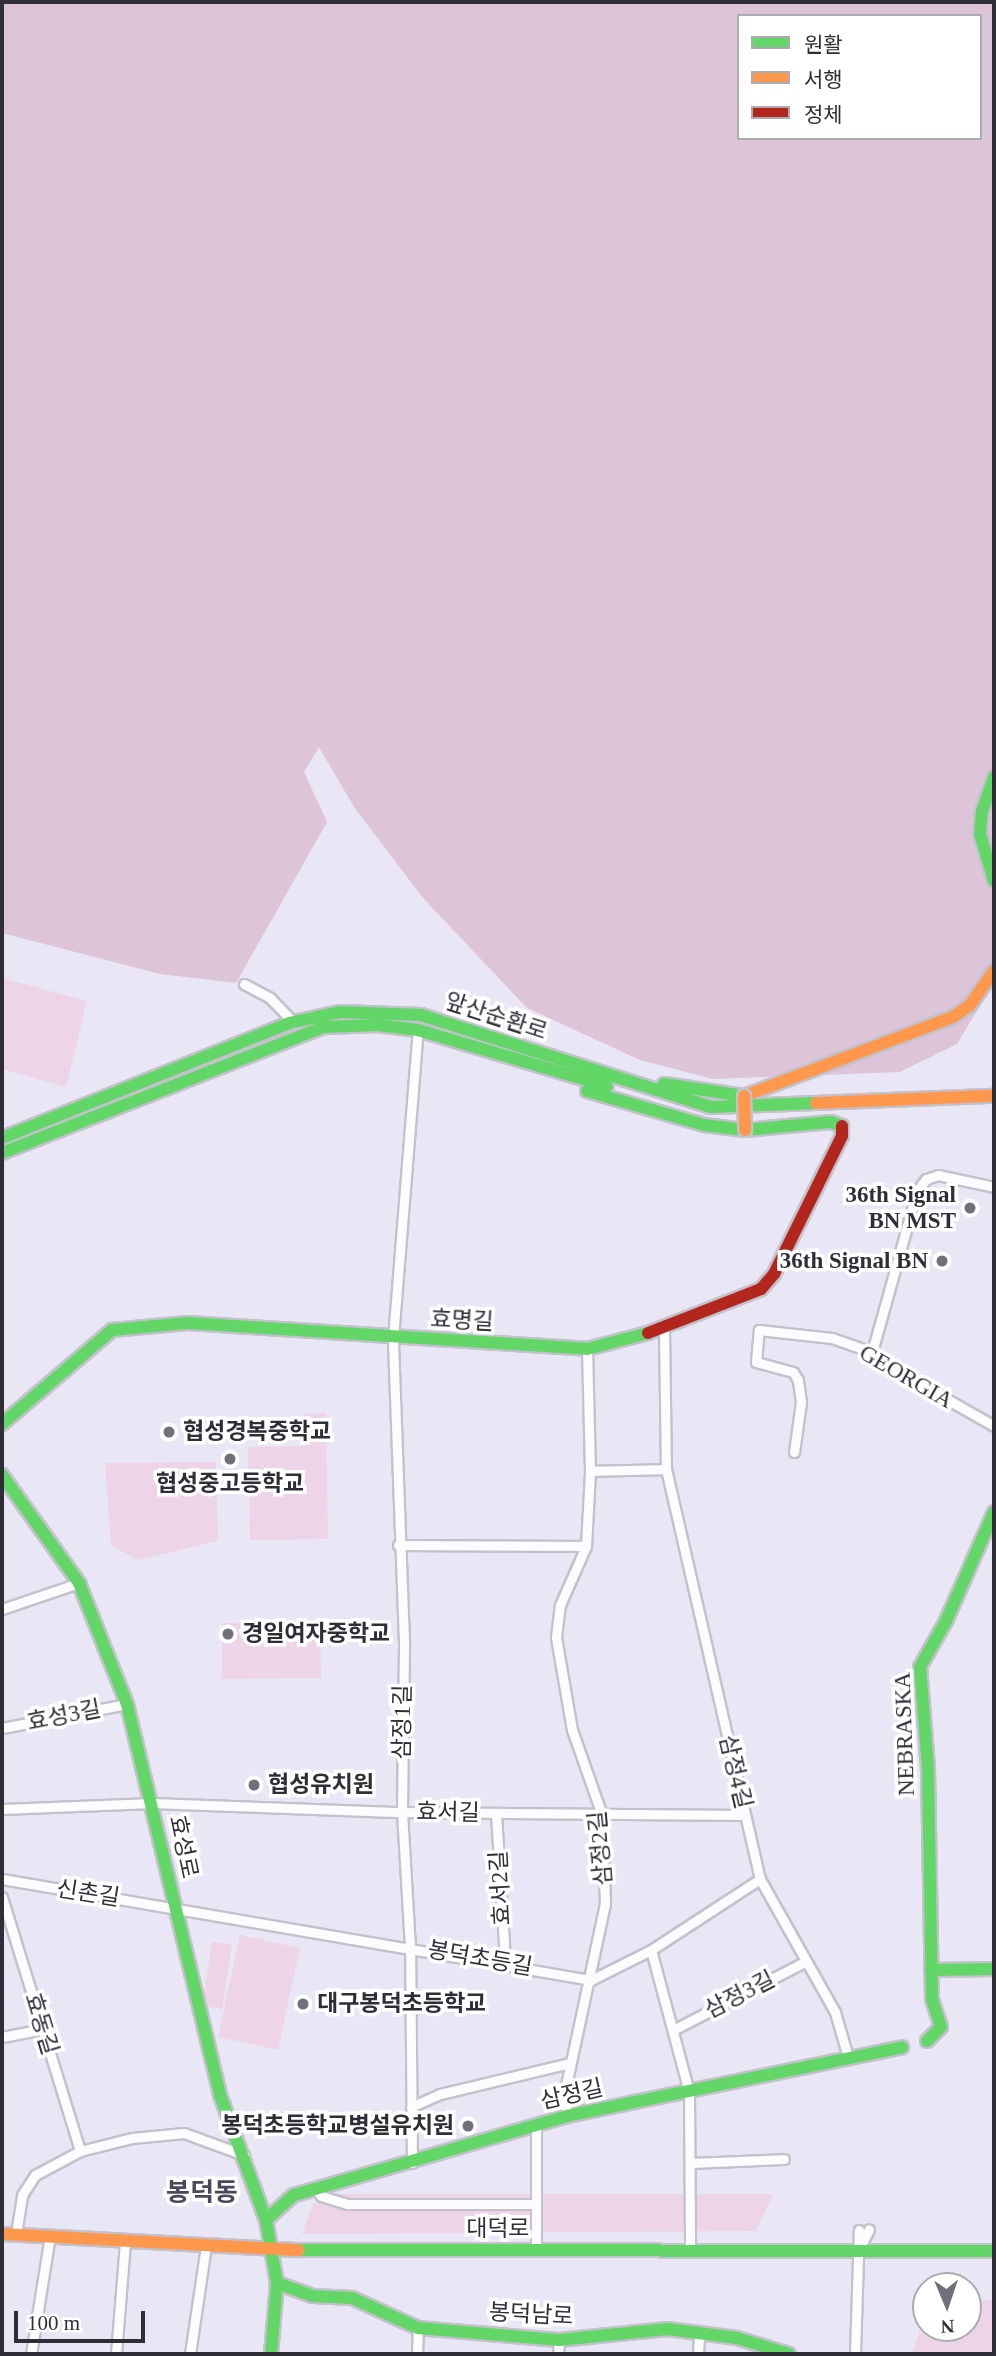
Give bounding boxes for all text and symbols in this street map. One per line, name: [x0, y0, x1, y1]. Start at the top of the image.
legend: [737, 14, 982, 140]
text: 원활: [804, 33, 843, 57]
text: 서행: [804, 68, 843, 92]
text: 정체: [804, 103, 843, 127]
street label: 앞산순환로: [441, 988, 551, 1046]
place label: 36th Signal BN MST: [845, 1181, 956, 1235]
marker: 36th Signal BN MST: [962, 1200, 978, 1216]
place label: 36th Signal BN: [780, 1247, 928, 1275]
marker: 36th Signal BN: [934, 1253, 950, 1269]
street label: 효명길: [430, 1306, 494, 1336]
street label: GEORGIA: [854, 1339, 958, 1415]
place label: 협성경복중학교: [183, 1418, 331, 1446]
marker: 협성경복중학교: [161, 1424, 177, 1440]
marker: 협성중고등학교: [222, 1451, 238, 1467]
place label: 협성중고등학교: [156, 1470, 304, 1498]
place label: 경일여자중학교: [242, 1620, 390, 1648]
marker: 경일여자중학교: [220, 1626, 236, 1642]
street label: NEBRASKA: [889, 1672, 921, 1796]
street label: 삼정1길: [389, 1684, 417, 1760]
street label: 효성3길: [25, 1695, 103, 1737]
street label: 삼정4길: [713, 1732, 757, 1812]
place label: 협성유치원: [268, 1771, 374, 1799]
marker: 협성유치원: [246, 1777, 262, 1793]
street label: 효서길: [416, 1799, 480, 1827]
street label: 삼정2길: [584, 1809, 618, 1887]
street label: 효성로: [163, 1813, 203, 1881]
street label: 효서2길: [485, 1850, 517, 1926]
street label: 신촌길: [54, 1875, 122, 1913]
street label: 봉덕초등길: [426, 1936, 534, 1982]
street label: 삼정3길: [700, 1966, 780, 2024]
street label: 효동길: [19, 1990, 63, 2058]
place label: 대구봉덕초등학교: [317, 1990, 486, 2018]
marker: 대구봉덕초등학교: [295, 1996, 311, 2012]
street label: 삼정길: [538, 2074, 606, 2116]
place label: 봉덕초등학교병설유치원: [221, 2112, 454, 2140]
marker: 봉덕초등학교병설유치원: [460, 2118, 476, 2134]
district label: 봉덕동: [166, 2177, 238, 2209]
street label: 대덕로: [466, 2215, 530, 2243]
north arrow: [912, 2272, 982, 2342]
scale bar: [18, 2296, 149, 2340]
street label: 봉덕남로: [488, 2299, 574, 2331]
text: 100 m: [27, 2311, 80, 2335]
text: N: [940, 2316, 955, 2337]

